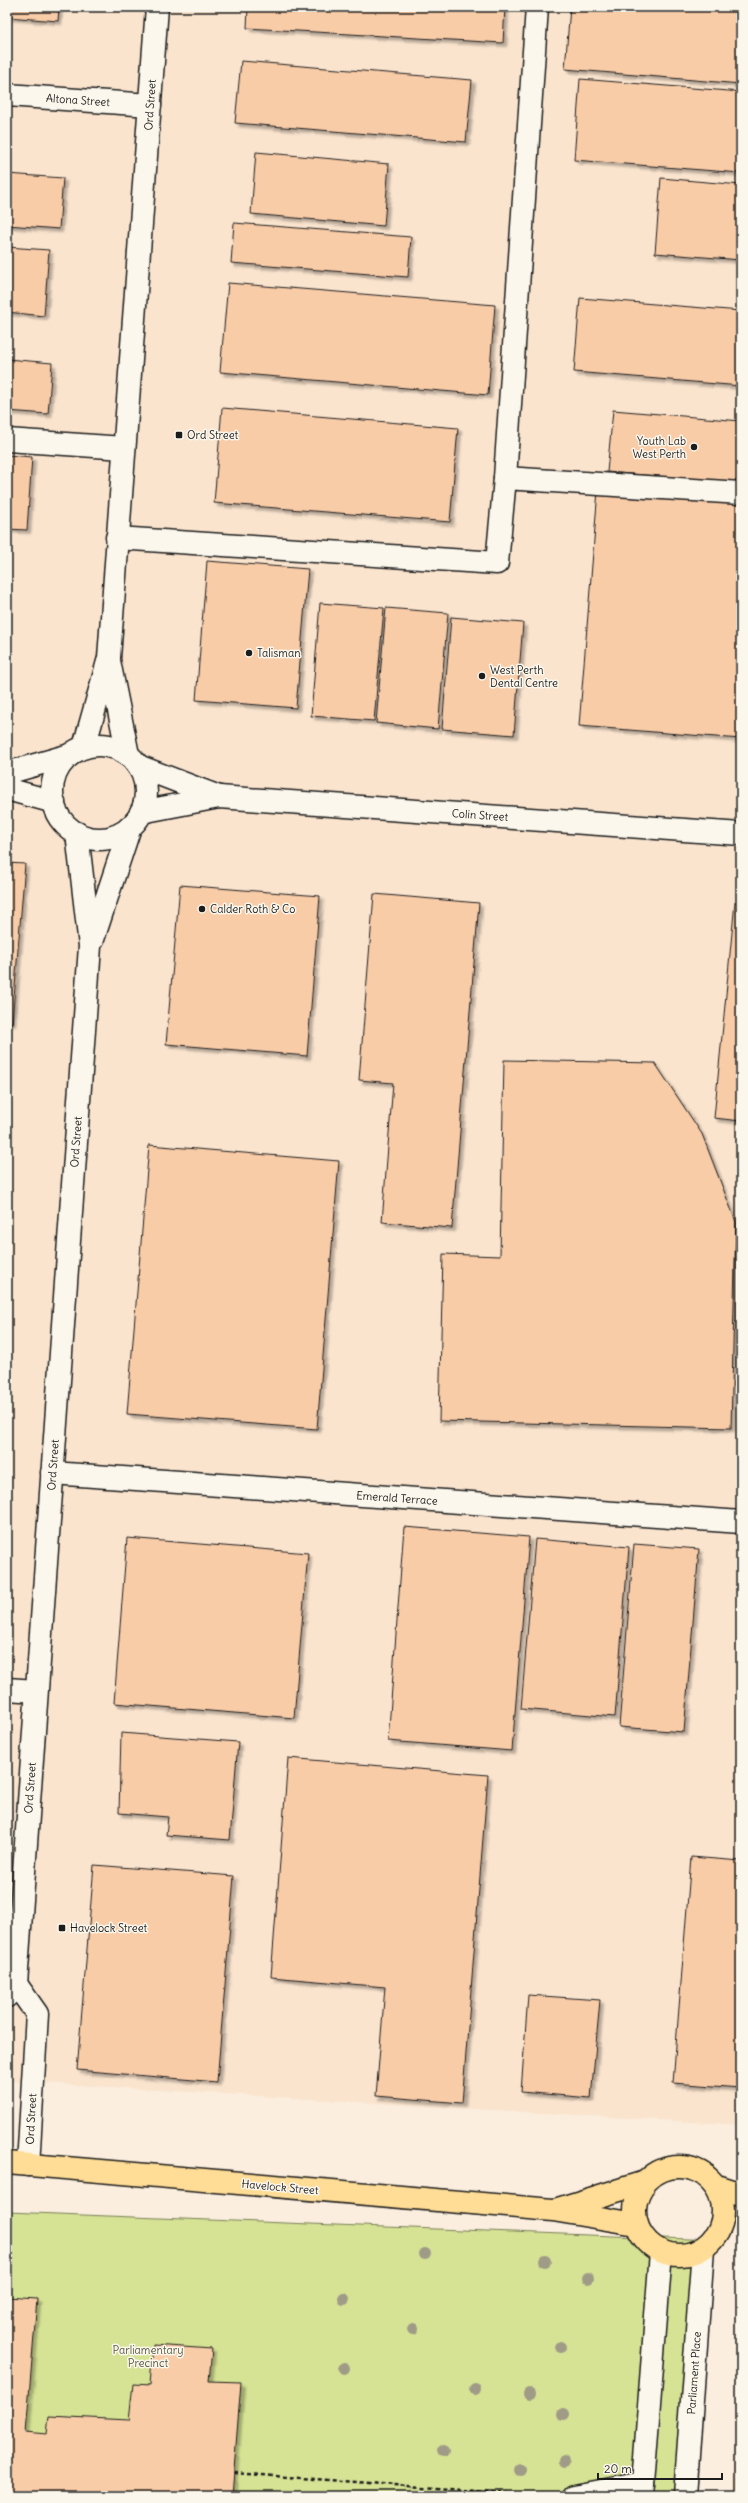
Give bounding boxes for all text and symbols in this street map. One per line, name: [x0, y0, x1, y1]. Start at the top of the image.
street label: Ord Street: [141, 79, 159, 131]
street label: Altona Street: [46, 91, 111, 109]
place label: Ord Street: [187, 428, 239, 442]
marker: Ord Street: [174, 430, 184, 440]
place label: Youth Lab West Perth: [632, 434, 686, 461]
marker: Youth Lab West Perth: [689, 442, 699, 452]
place label: Talisman: [257, 646, 301, 660]
marker: Talisman: [244, 648, 254, 658]
place label: West Perth Dental Centre: [490, 663, 558, 690]
marker: West Perth Dental Centre: [477, 671, 487, 681]
street label: Colin Street: [451, 806, 509, 824]
place label: Calder Roth & Co: [210, 902, 295, 916]
marker: Calder Roth & Co: [197, 904, 207, 914]
street label: Ord Street: [67, 1116, 85, 1168]
street label: Ord Street: [44, 1439, 62, 1491]
street label: Emerald Terrace: [356, 1488, 438, 1508]
street label: Ord Street: [21, 1762, 39, 1814]
place label: Havelock Street: [70, 1921, 148, 1935]
marker: Havelock Street: [57, 1923, 67, 1933]
street label: Ord Street: [23, 2093, 39, 2145]
street label: Havelock Street: [241, 2177, 319, 2197]
street label: Parliament Place: [684, 2331, 704, 2415]
park label: Parliamentary Precinct: [113, 2343, 183, 2370]
scale bar: [598, 2455, 722, 2481]
text: 20 m: [604, 2461, 632, 2476]

